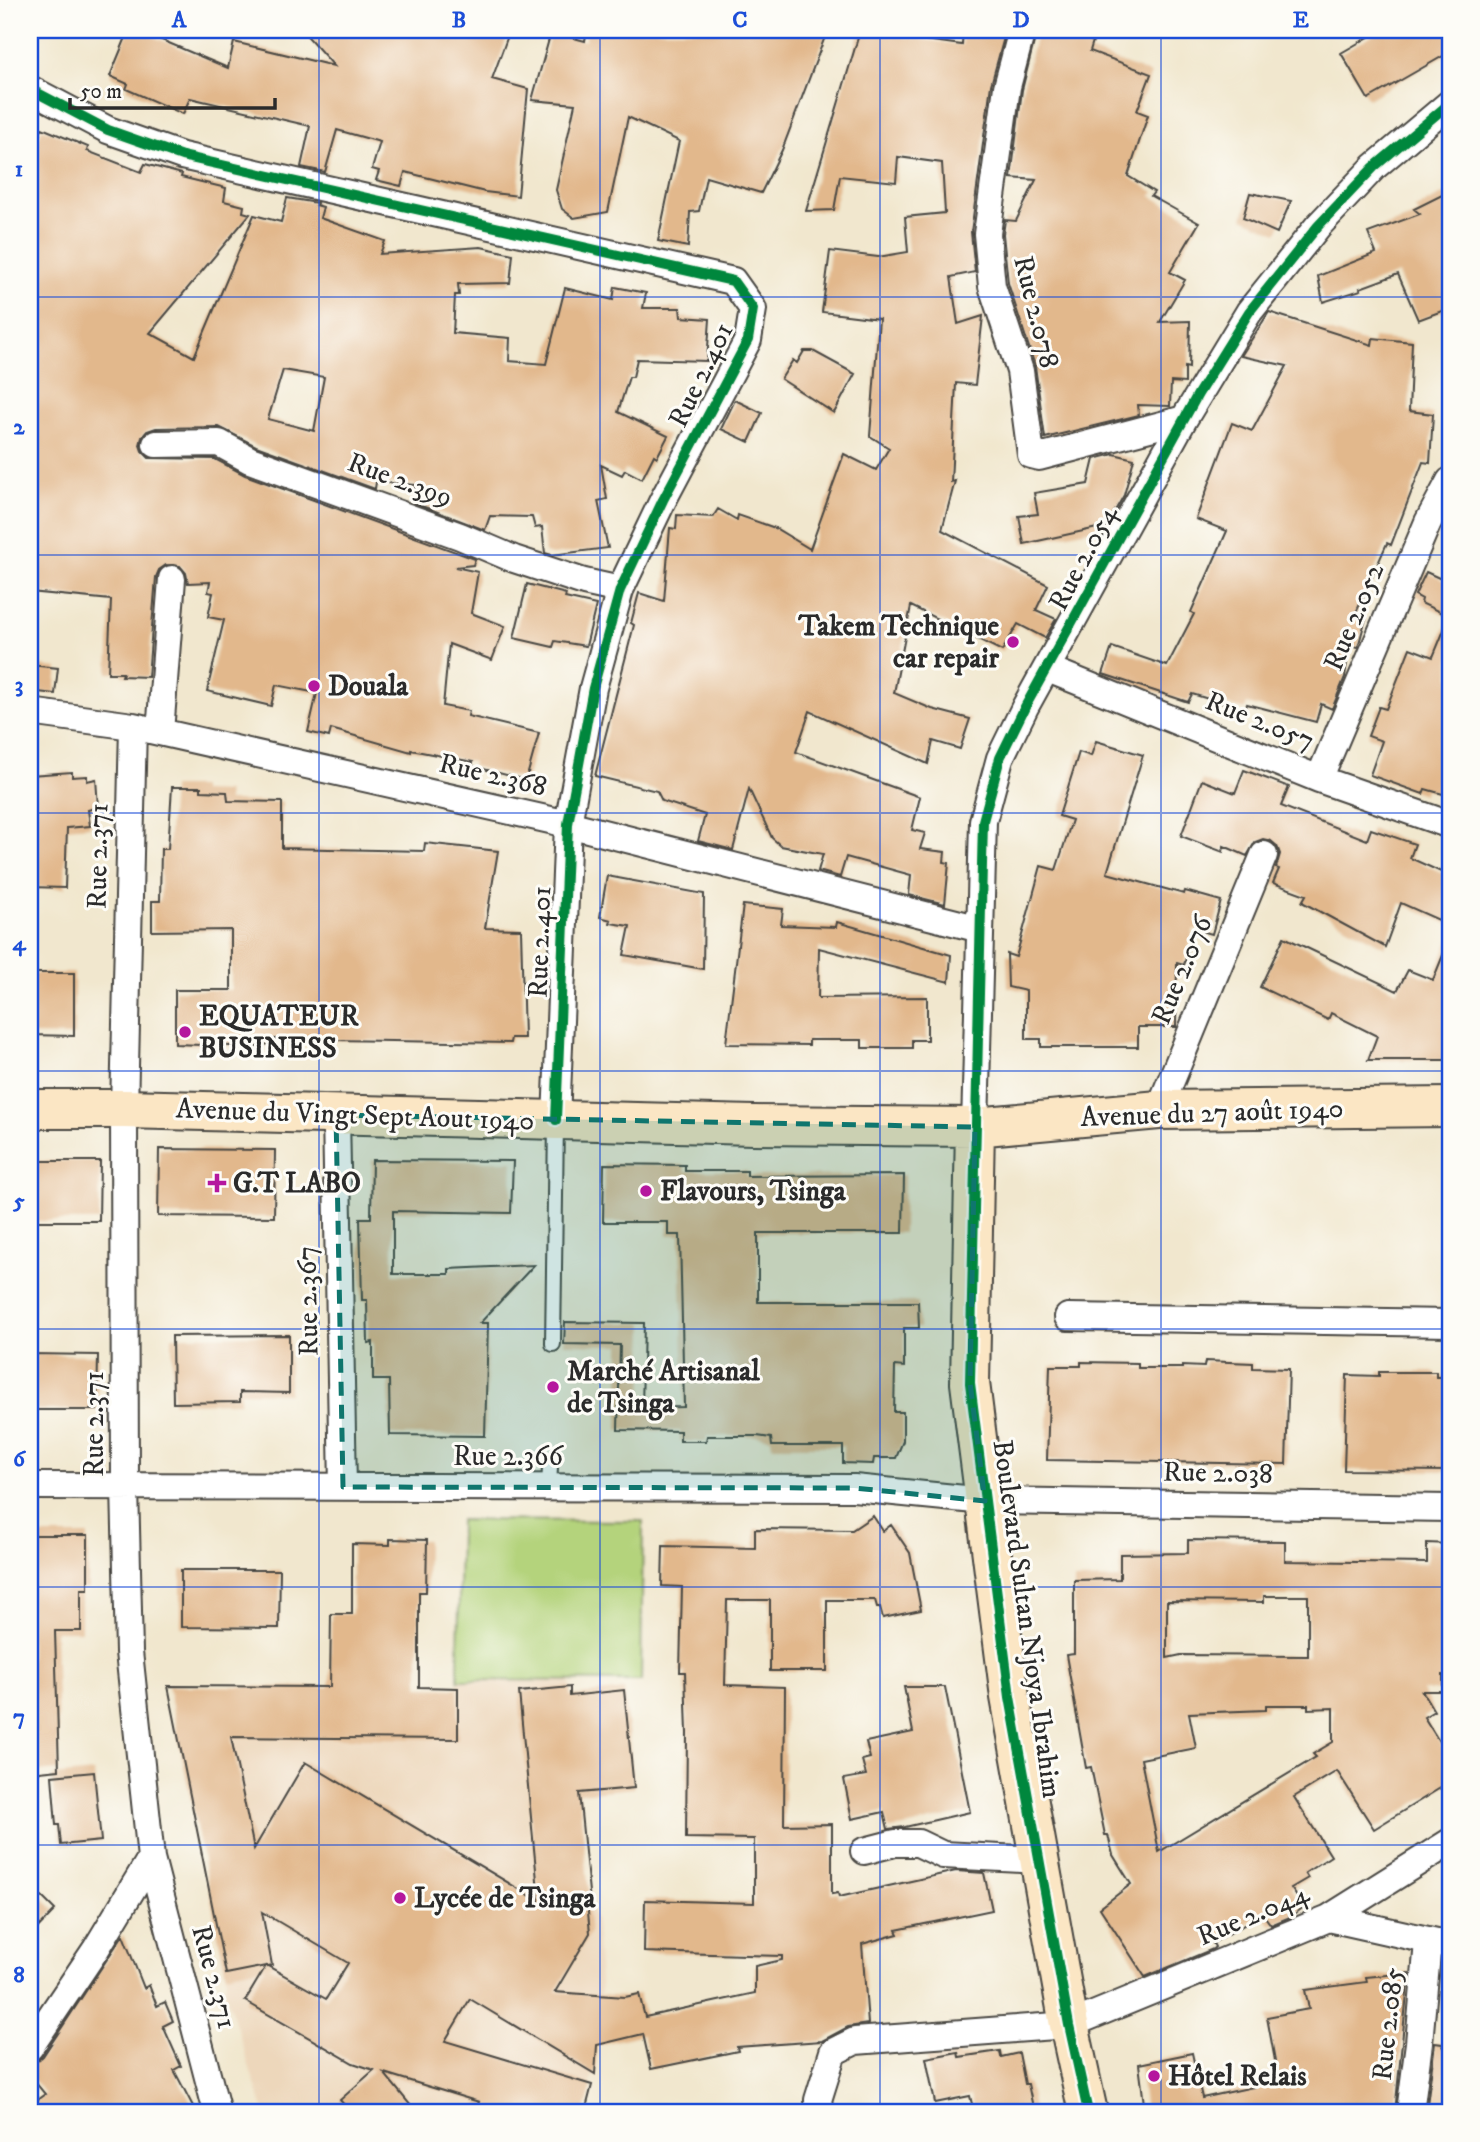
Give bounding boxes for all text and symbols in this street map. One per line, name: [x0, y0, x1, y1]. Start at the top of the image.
text: A: [171, 6, 188, 35]
text: B: [452, 6, 466, 35]
text: C: [732, 6, 748, 35]
text: D: [1012, 6, 1030, 35]
text: E: [1293, 6, 1309, 35]
scale bar: [70, 66, 275, 110]
text: 50 m: [80, 79, 122, 105]
text: 1: [15, 155, 23, 184]
street label: Rue 2.078: [1005, 252, 1067, 372]
street label: Rue 2.401: [661, 317, 741, 433]
text: 2: [13, 413, 25, 442]
street label: Rue 2.399: [343, 445, 457, 515]
street label: Rue 2.054: [1041, 499, 1126, 617]
street label: Rue 2.052: [1316, 558, 1392, 676]
place label: Takem Technique car repair: [798, 609, 1000, 676]
marker: Takem Technique car repair: [1005, 634, 1021, 650]
place label: Douala: [328, 669, 409, 704]
text: 3: [15, 671, 23, 700]
marker: Douala: [306, 678, 322, 694]
street label: Rue 2.057: [1200, 683, 1320, 759]
street label: Rue 2.368: [436, 746, 550, 804]
street label: Rue 2.371: [80, 803, 116, 909]
street label: Rue 2.401: [521, 885, 559, 999]
street label: Rue 2.076: [1143, 909, 1221, 1030]
text: 4: [12, 929, 27, 958]
place label: EQUATEUR BUSINESS: [199, 999, 359, 1066]
marker: EQUATEUR BUSINESS: [177, 1024, 193, 1040]
street label: Avenue du Vingt Sept Aout 1940: [175, 1091, 535, 1139]
street label: Avenue du 27 août 1940: [1080, 1091, 1344, 1135]
place label: G.T LABO: [233, 1166, 361, 1201]
marker: G.T LABO: [207, 1173, 227, 1193]
place label: Flavours, Tsinga: [660, 1174, 847, 1209]
marker: Flavours, Tsinga: [638, 1183, 654, 1199]
text: 5: [12, 1187, 25, 1216]
street label: Rue 2.367: [290, 1246, 326, 1356]
place label: Marché Artisanal de Tsinga: [567, 1354, 760, 1421]
street label: Rue 2.371: [77, 1371, 112, 1477]
marker: Marché Artisanal de Tsinga: [545, 1379, 561, 1395]
street label: Boulevard Sultan Njoya Ibrahim: [985, 1438, 1069, 1800]
street label: Rue 2.366: [453, 1439, 564, 1474]
text: 6: [13, 1445, 27, 1474]
street label: Rue 2.038: [1163, 1455, 1273, 1491]
text: 7: [13, 1703, 25, 1732]
street label: Rue 2.044: [1192, 1876, 1315, 1954]
place label: Lycée de Tsinga: [414, 1881, 596, 1916]
marker: Lycée de Tsinga: [392, 1890, 408, 1906]
street label: Rue 2.371: [183, 1921, 245, 2033]
text: 8: [13, 1961, 25, 1990]
street label: Rue 2.085: [1365, 1966, 1411, 2082]
place label: Hôtel Relais: [1168, 2059, 1307, 2094]
marker: Hôtel Relais: [1146, 2068, 1162, 2084]

